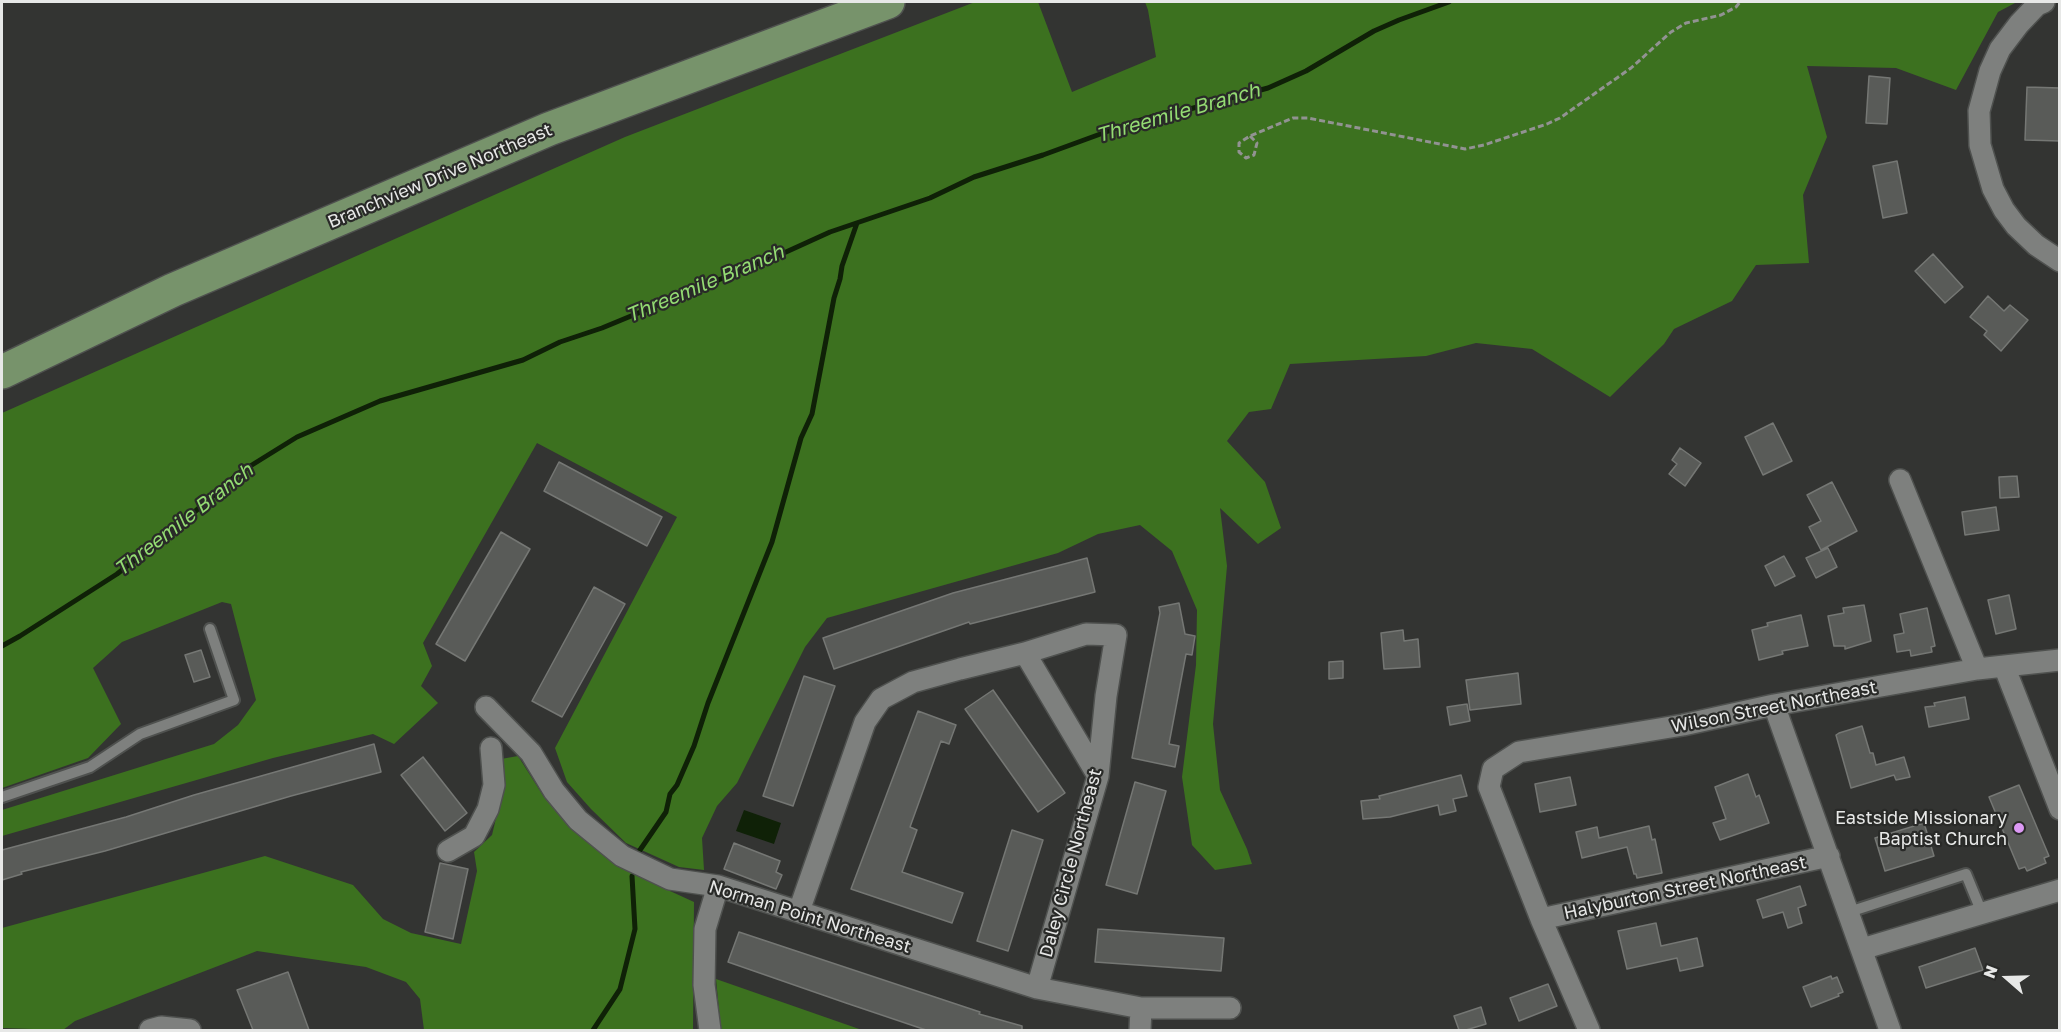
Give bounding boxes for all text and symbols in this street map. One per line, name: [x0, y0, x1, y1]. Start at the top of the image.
water label: Threemile Branch: [1093, 78, 1263, 148]
street label: Branchview Drive Northeast: [325, 119, 555, 233]
water label: Threemile Branch: [622, 240, 788, 328]
water label: Threemile Branch: [110, 458, 258, 582]
street label: Wilson Street Northeast: [1669, 676, 1879, 738]
street label: Daley Circle Northeast: [1035, 766, 1107, 960]
place label: Eastside Missionary Baptist Church: [1835, 807, 2007, 850]
marker: Eastside Missionary Baptist Church: [2012, 821, 2026, 835]
street label: Halyburton Street Northeast: [1562, 852, 1808, 924]
street label: Norman Point Northeast: [706, 876, 914, 958]
north arrow: [1977, 948, 2037, 1008]
text: N: [1979, 963, 2002, 981]

